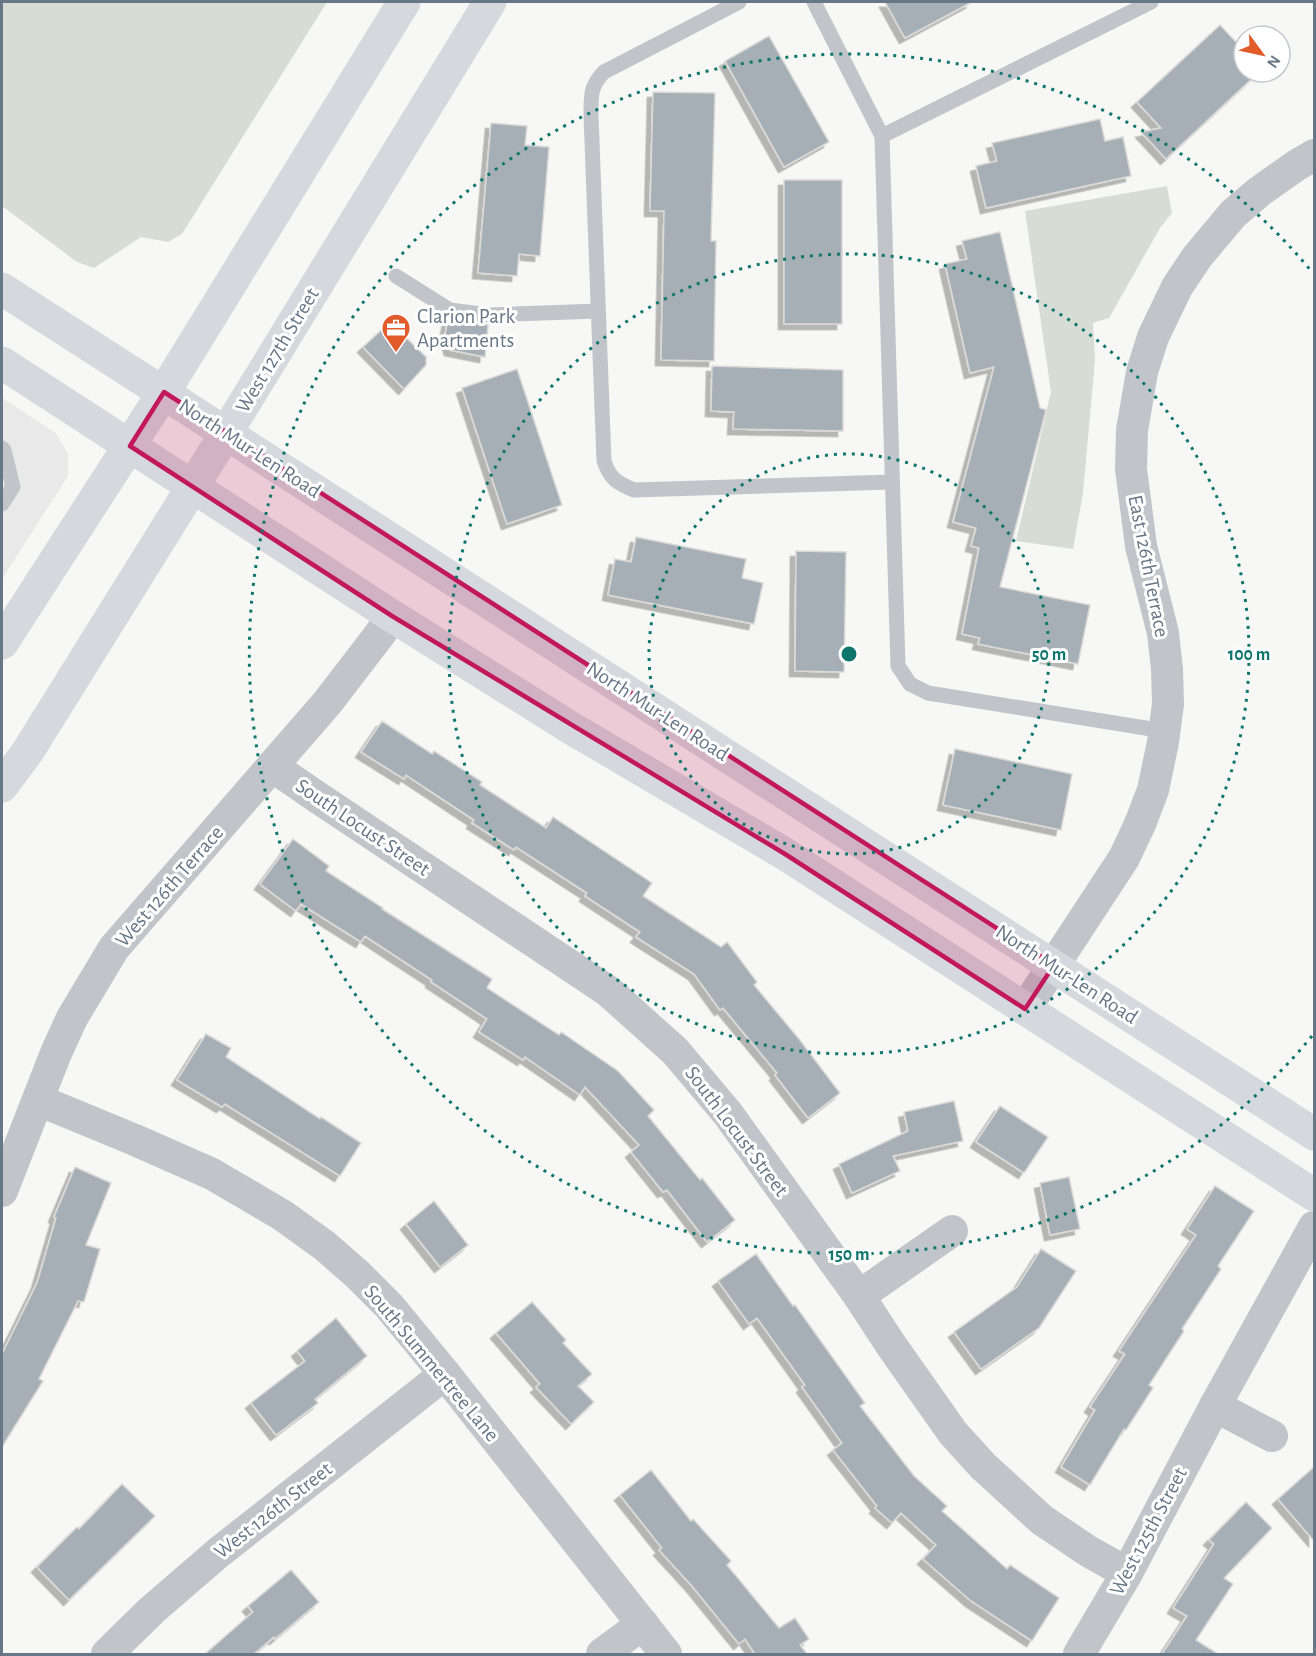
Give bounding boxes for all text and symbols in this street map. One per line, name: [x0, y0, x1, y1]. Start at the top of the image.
north arrow: [1232, 24, 1292, 84]
text: N: [1264, 53, 1283, 71]
street label: West 127th Street: [232, 284, 323, 416]
place label: Clarion Park Apartments: [417, 306, 516, 351]
office icon: Clarion Park Apartments: [380, 312, 412, 354]
street label: North Mur-Len Road: [175, 395, 325, 502]
street label: East 126th Terrace: [1124, 493, 1173, 639]
centre of rings: [839, 644, 859, 664]
text: 50 m: [1032, 646, 1066, 664]
text: 100 m: [1228, 646, 1270, 664]
street label: North Mur-Len Road: [583, 658, 733, 765]
street label: South Locust Street: [292, 775, 434, 880]
street label: West 126th Terrace: [111, 822, 227, 951]
street label: North Mur-Len Road: [992, 921, 1142, 1028]
street label: South Locust Street: [681, 1062, 792, 1200]
text: 150 m: [829, 1246, 869, 1264]
street label: South Summertree Lane: [360, 1281, 503, 1445]
street label: West 126th Street: [211, 1458, 336, 1563]
street label: West 125th Street: [1106, 1464, 1191, 1599]

